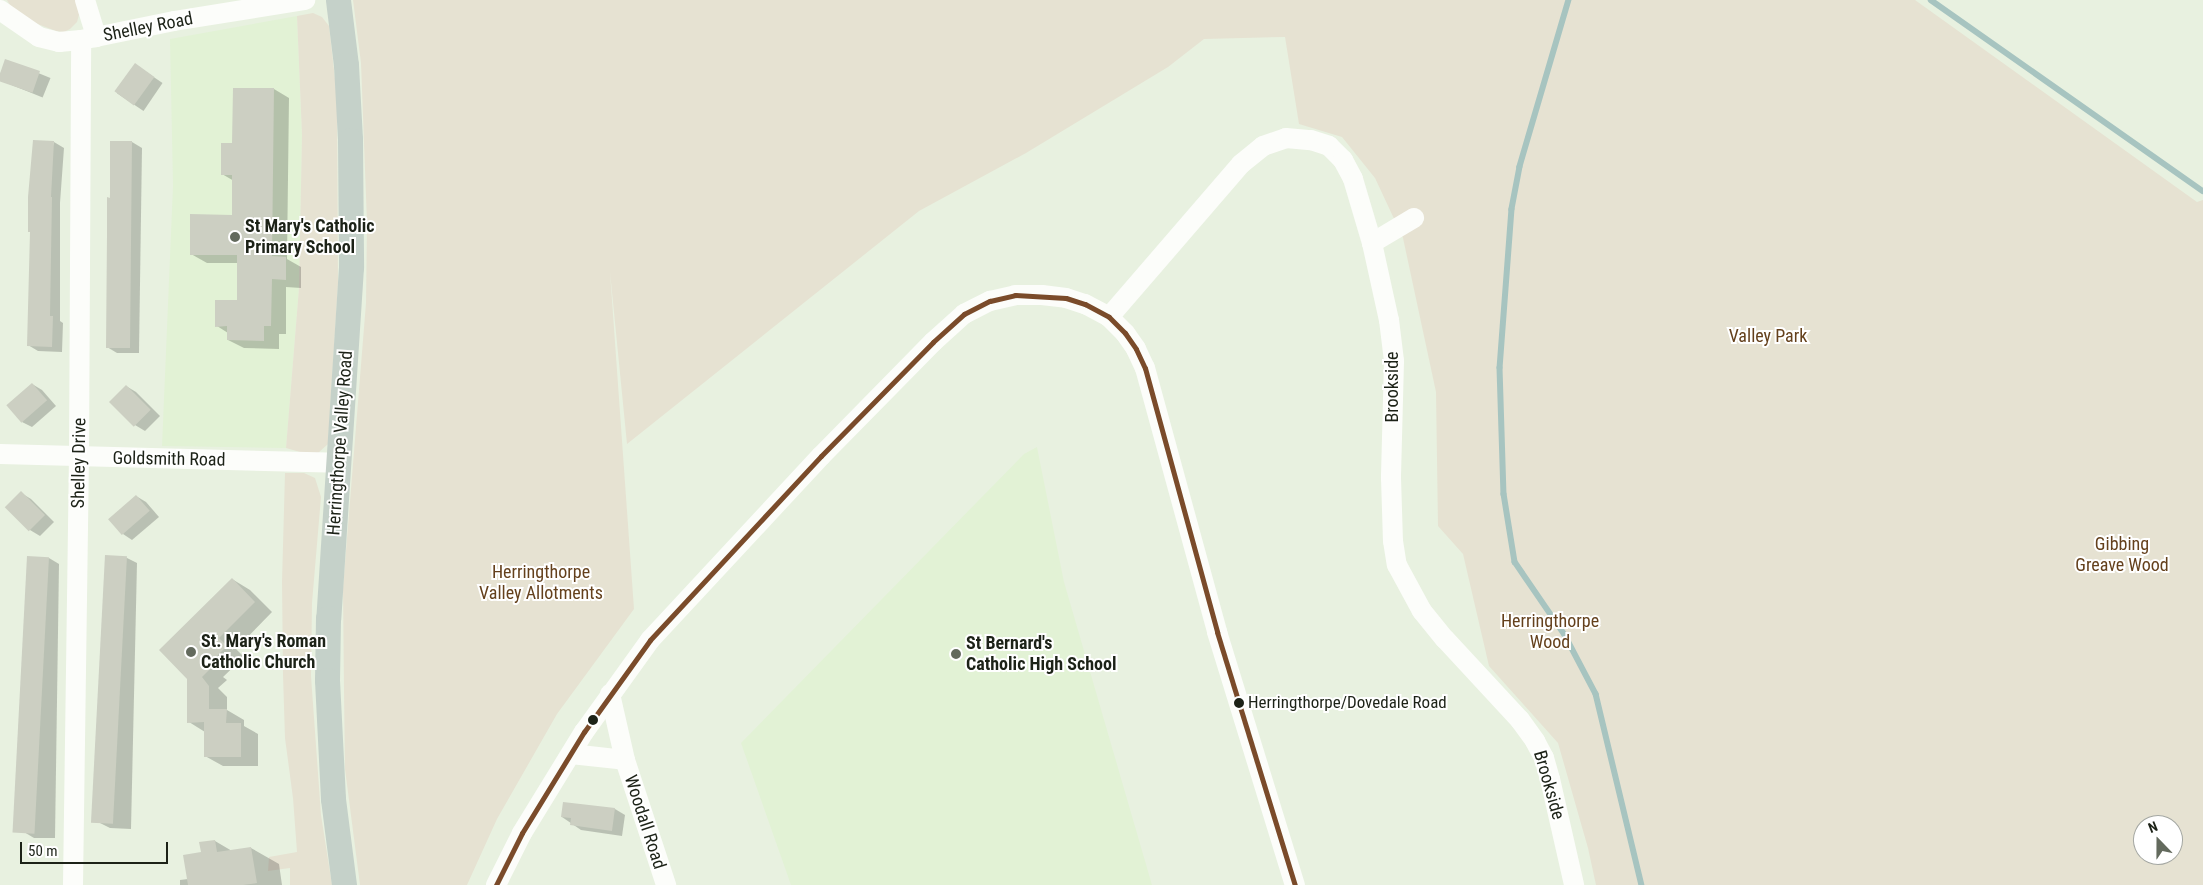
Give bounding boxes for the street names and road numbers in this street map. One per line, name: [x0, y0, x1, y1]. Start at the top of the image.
street label: Shelley Road: [101, 8, 195, 46]
street label: Herringthorpe Valley Road: [323, 350, 357, 536]
street label: Brookside: [1381, 351, 1403, 423]
street label: Shelley Drive: [67, 418, 91, 508]
street label: Goldsmith Road: [112, 447, 226, 471]
street label: Brookside: [1529, 748, 1569, 822]
street label: Woodall Road: [620, 772, 670, 872]

